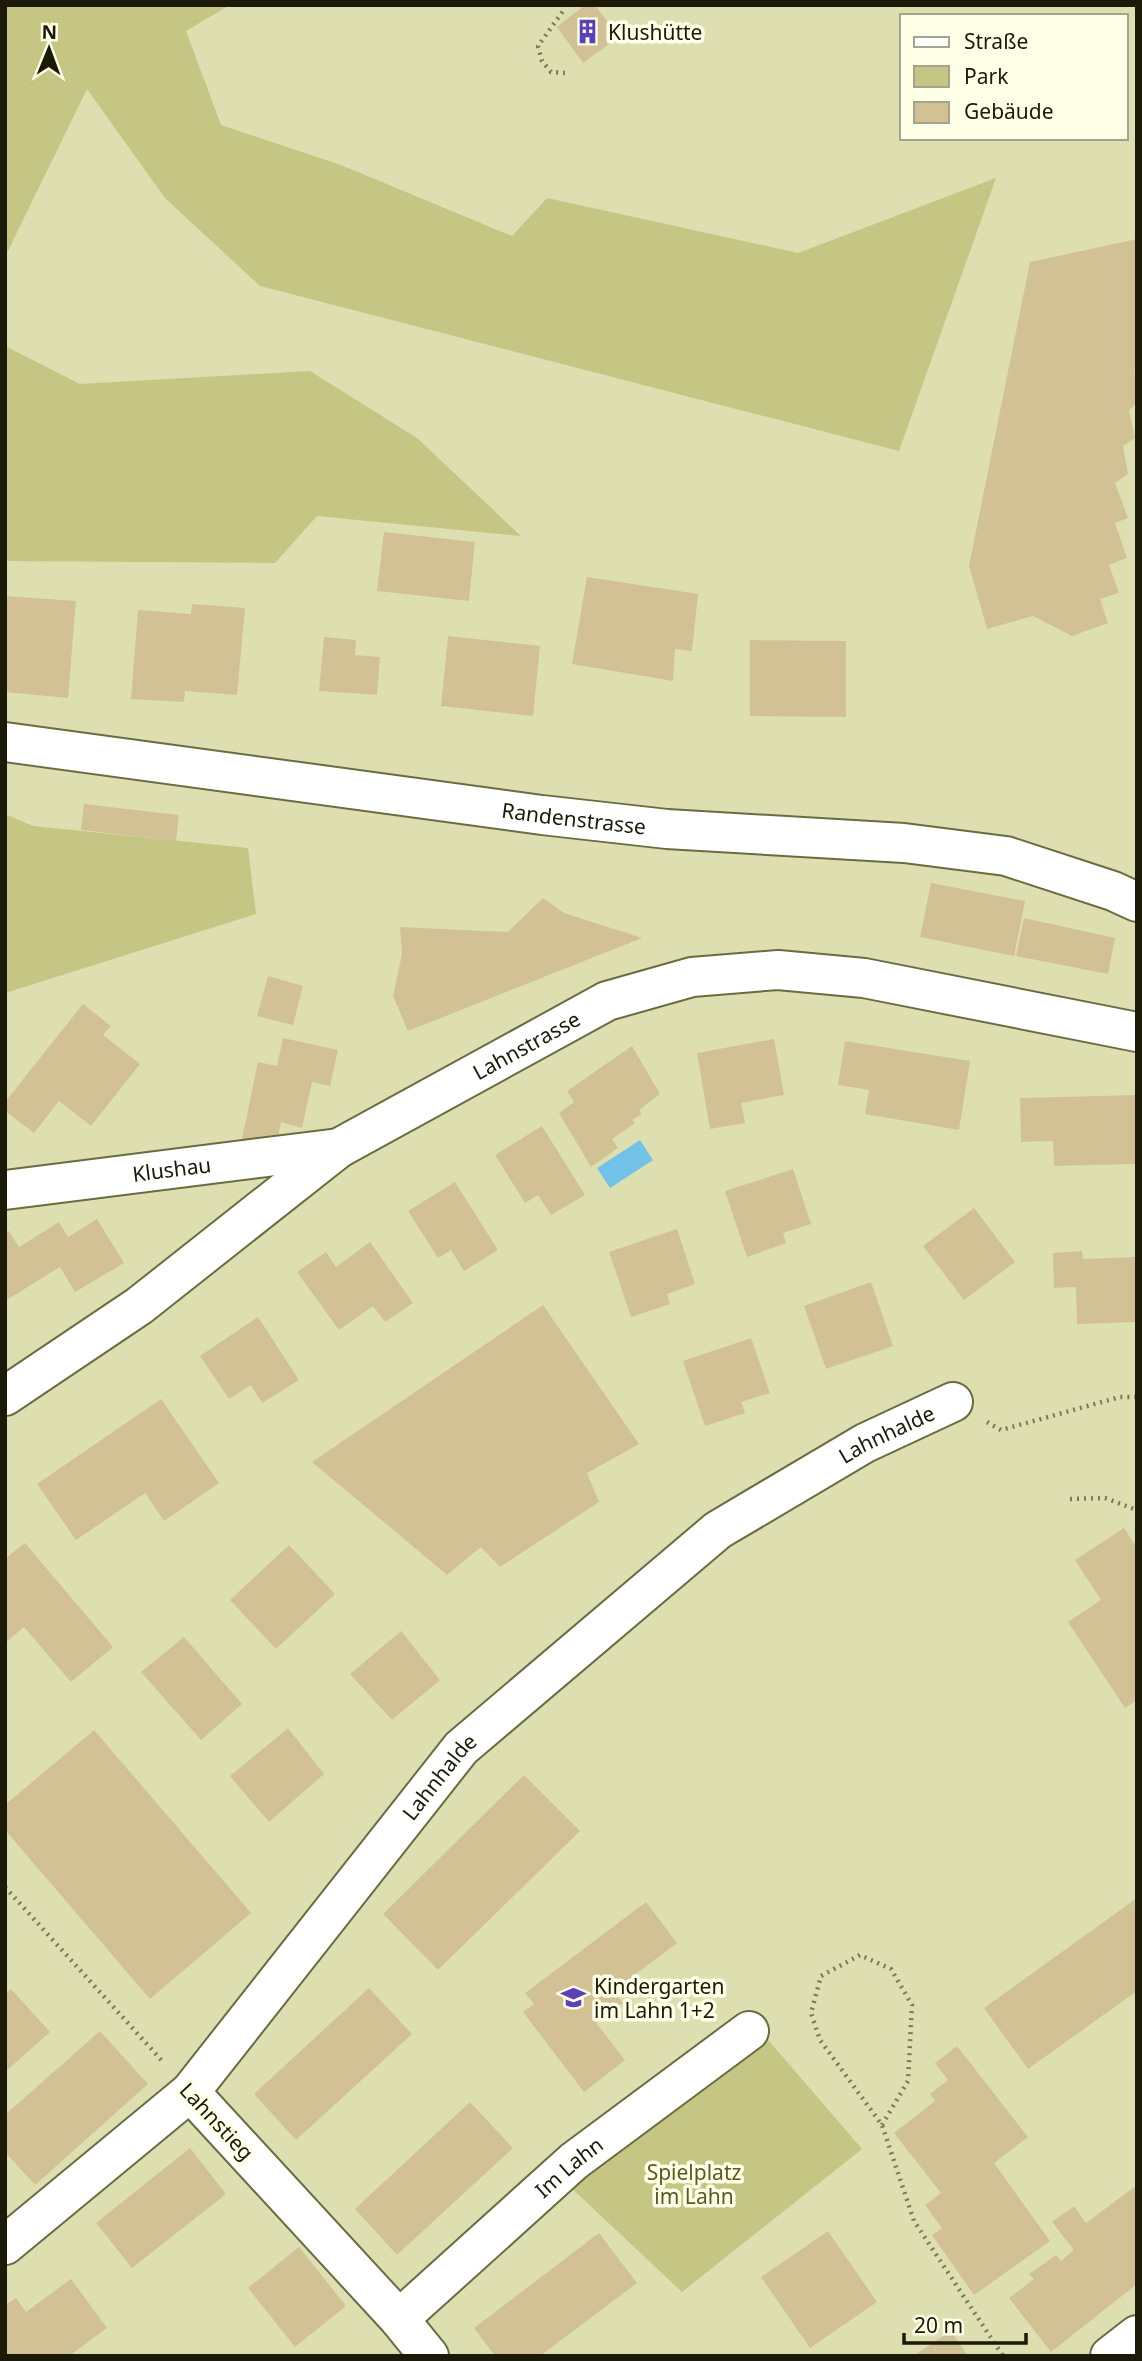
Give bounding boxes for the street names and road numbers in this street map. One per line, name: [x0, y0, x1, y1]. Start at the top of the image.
street label: Randenstrasse: [500, 796, 648, 841]
street label: Lahnstrasse: [468, 1004, 585, 1086]
street label: Klushau: [131, 1150, 213, 1188]
street label: Lahnhalde: [833, 1399, 939, 1470]
street label: Lahnhalde: [396, 1727, 482, 1826]
street label: Lahnstieg: [174, 2076, 260, 2166]
street label: Im Lahn: [529, 2130, 609, 2204]

